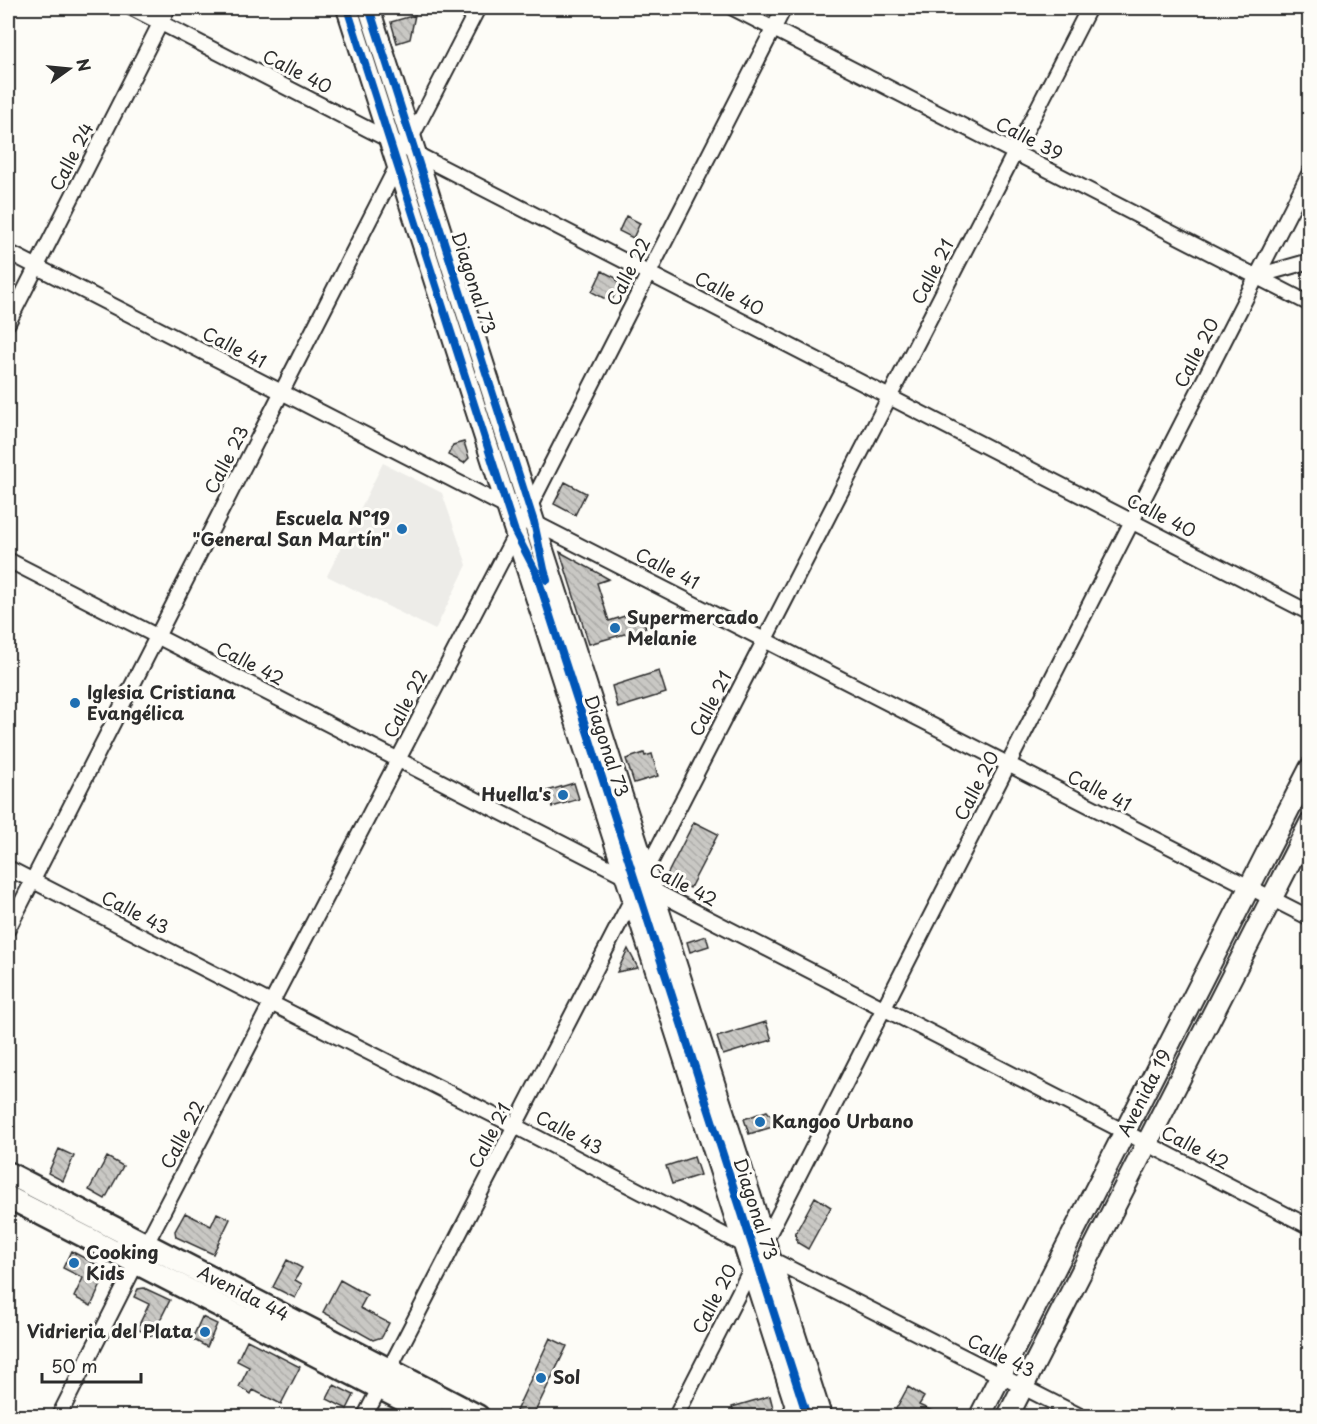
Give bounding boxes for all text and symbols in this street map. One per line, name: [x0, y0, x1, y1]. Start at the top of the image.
north arrow: [39, 39, 99, 99]
street label: Calle 40: [258, 42, 337, 100]
text: N: [71, 56, 98, 74]
street label: Calle 39: [991, 109, 1068, 166]
street label: Calle 24: [42, 117, 99, 195]
street label: Diagonal 73: [445, 228, 504, 337]
street label: Calle 22: [599, 232, 656, 310]
street label: Calle 21: [904, 234, 960, 309]
street label: Calle 40: [690, 264, 769, 322]
street label: Calle 20: [1167, 313, 1225, 392]
street label: Calle 41: [198, 319, 271, 374]
street label: Calle 23: [197, 420, 254, 498]
street label: Calle 40: [1122, 486, 1201, 544]
place label: Escuela N°19 "General San Martín": [192, 504, 390, 552]
marker: Escuela N°19 "General San Martín": [395, 522, 409, 536]
street label: Calle 41: [631, 540, 704, 595]
place label: Supermercado Melanie: [627, 603, 759, 651]
marker: Supermercado Melanie: [608, 621, 622, 635]
street label: Calle 42: [212, 634, 289, 691]
street label: Calle 22: [376, 664, 433, 742]
street label: Calle 21: [682, 666, 738, 741]
place label: Iglesia Cristiana Evangélica: [87, 678, 236, 726]
street label: Diagonal 73: [578, 691, 637, 800]
marker: Iglesia Cristiana Evangélica: [68, 696, 82, 710]
street label: Calle 20: [947, 746, 1005, 825]
street label: Calle 41: [1063, 762, 1136, 817]
place label: Huella's: [481, 780, 551, 807]
marker: Huella's: [556, 788, 570, 802]
street label: Calle 42: [645, 855, 722, 912]
street label: Calle 43: [97, 883, 174, 940]
street label: Avenida 19: [1110, 1044, 1177, 1141]
street label: Calle 22: [153, 1095, 210, 1173]
street label: Calle 21: [461, 1098, 517, 1173]
street label: Calle 43: [531, 1103, 608, 1161]
place label: Kangoo Urbano: [772, 1107, 914, 1134]
marker: Kangoo Urbano: [753, 1115, 767, 1129]
street label: Calle 42: [1157, 1118, 1234, 1175]
street label: Diagonal 73: [727, 1154, 786, 1263]
place label: Cooking Kids: [86, 1238, 159, 1286]
marker: Cooking Kids: [67, 1256, 81, 1270]
street label: Avenida 44: [193, 1258, 294, 1327]
street label: Calle 20: [685, 1259, 743, 1338]
place label: Vidrieria del Plata: [27, 1317, 193, 1344]
marker: Vidrieria del Plata: [198, 1325, 212, 1339]
street label: Calle 43: [963, 1326, 1040, 1383]
scale bar: [42, 1346, 141, 1384]
text: 50 m: [51, 1352, 98, 1379]
place label: Sol: [553, 1363, 580, 1390]
marker: Sol: [534, 1371, 548, 1385]

